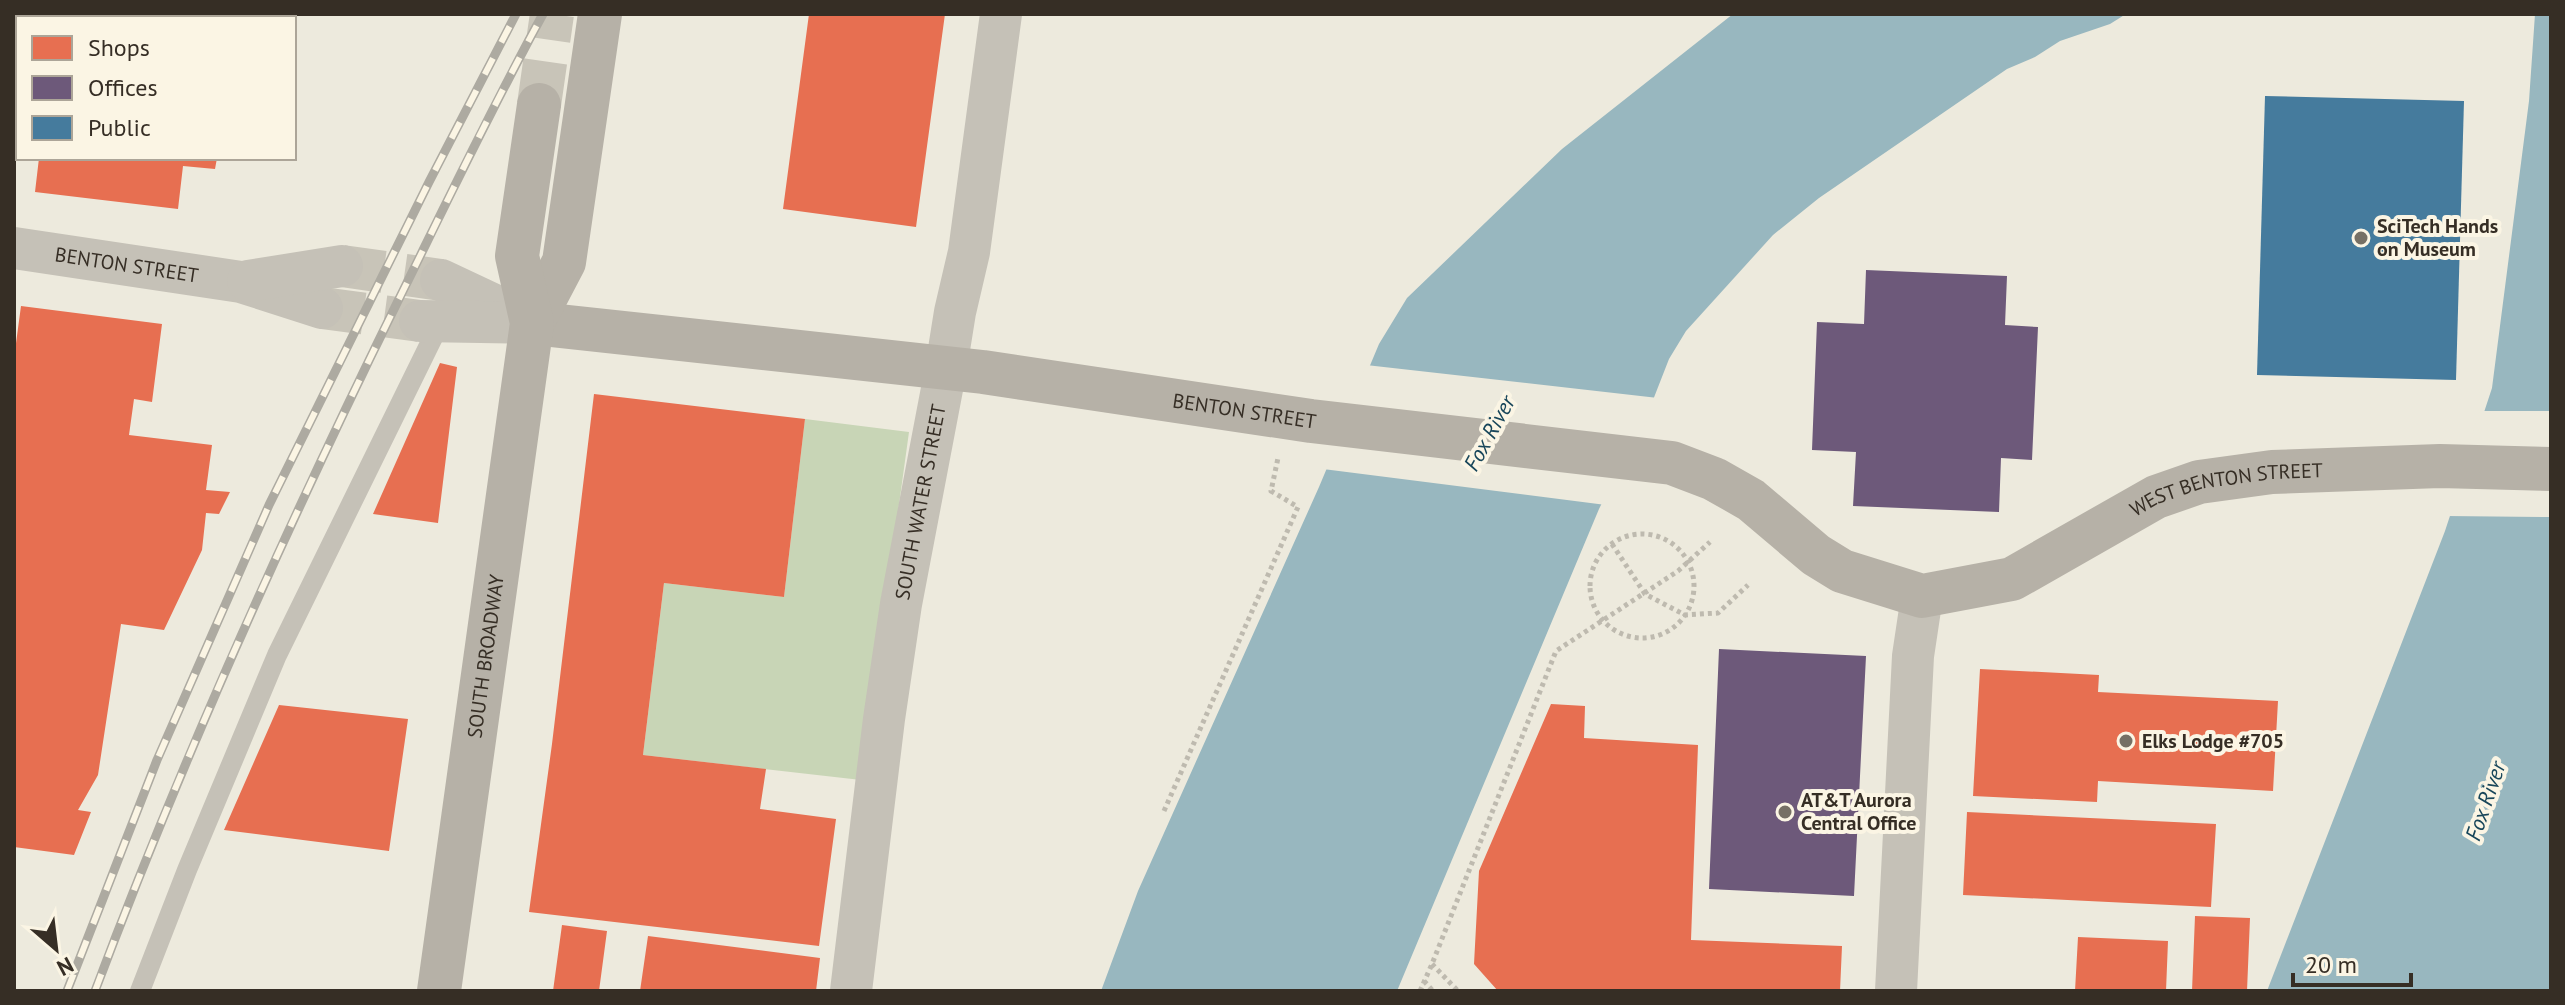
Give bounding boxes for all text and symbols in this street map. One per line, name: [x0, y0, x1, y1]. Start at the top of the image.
legend: [16, 16, 296, 160]
text: Shops: [88, 32, 150, 63]
text: Offices: [88, 72, 158, 103]
text: Public: [88, 112, 151, 143]
place label: SciTech Hands on Museum: [2377, 213, 2498, 262]
marker: SciTech Hands on Museum: [2352, 229, 2370, 247]
street label: BENTON STREET: [53, 241, 200, 288]
street label: BENTON STREET: [1171, 388, 1318, 435]
water label: Fox River: [1457, 389, 1522, 476]
street label: SOUTH WATER STREET: [889, 402, 952, 602]
street label: WEST BENTON STREET: [2125, 457, 2323, 522]
street label: SOUTH BROADWAY: [461, 572, 510, 740]
place label: Elks Lodge #705: [2142, 728, 2284, 754]
marker: Elks Lodge #705: [2117, 732, 2135, 750]
water label: Fox River: [2458, 756, 2512, 844]
place label: AT&T Aurora Central Office: [1801, 787, 1916, 836]
marker: AT&T Aurora Central Office: [1776, 803, 1794, 821]
north arrow: [16, 909, 96, 989]
scale bar: [2293, 937, 2411, 987]
text: 20 m: [2305, 949, 2357, 980]
text: N: [52, 951, 78, 982]

